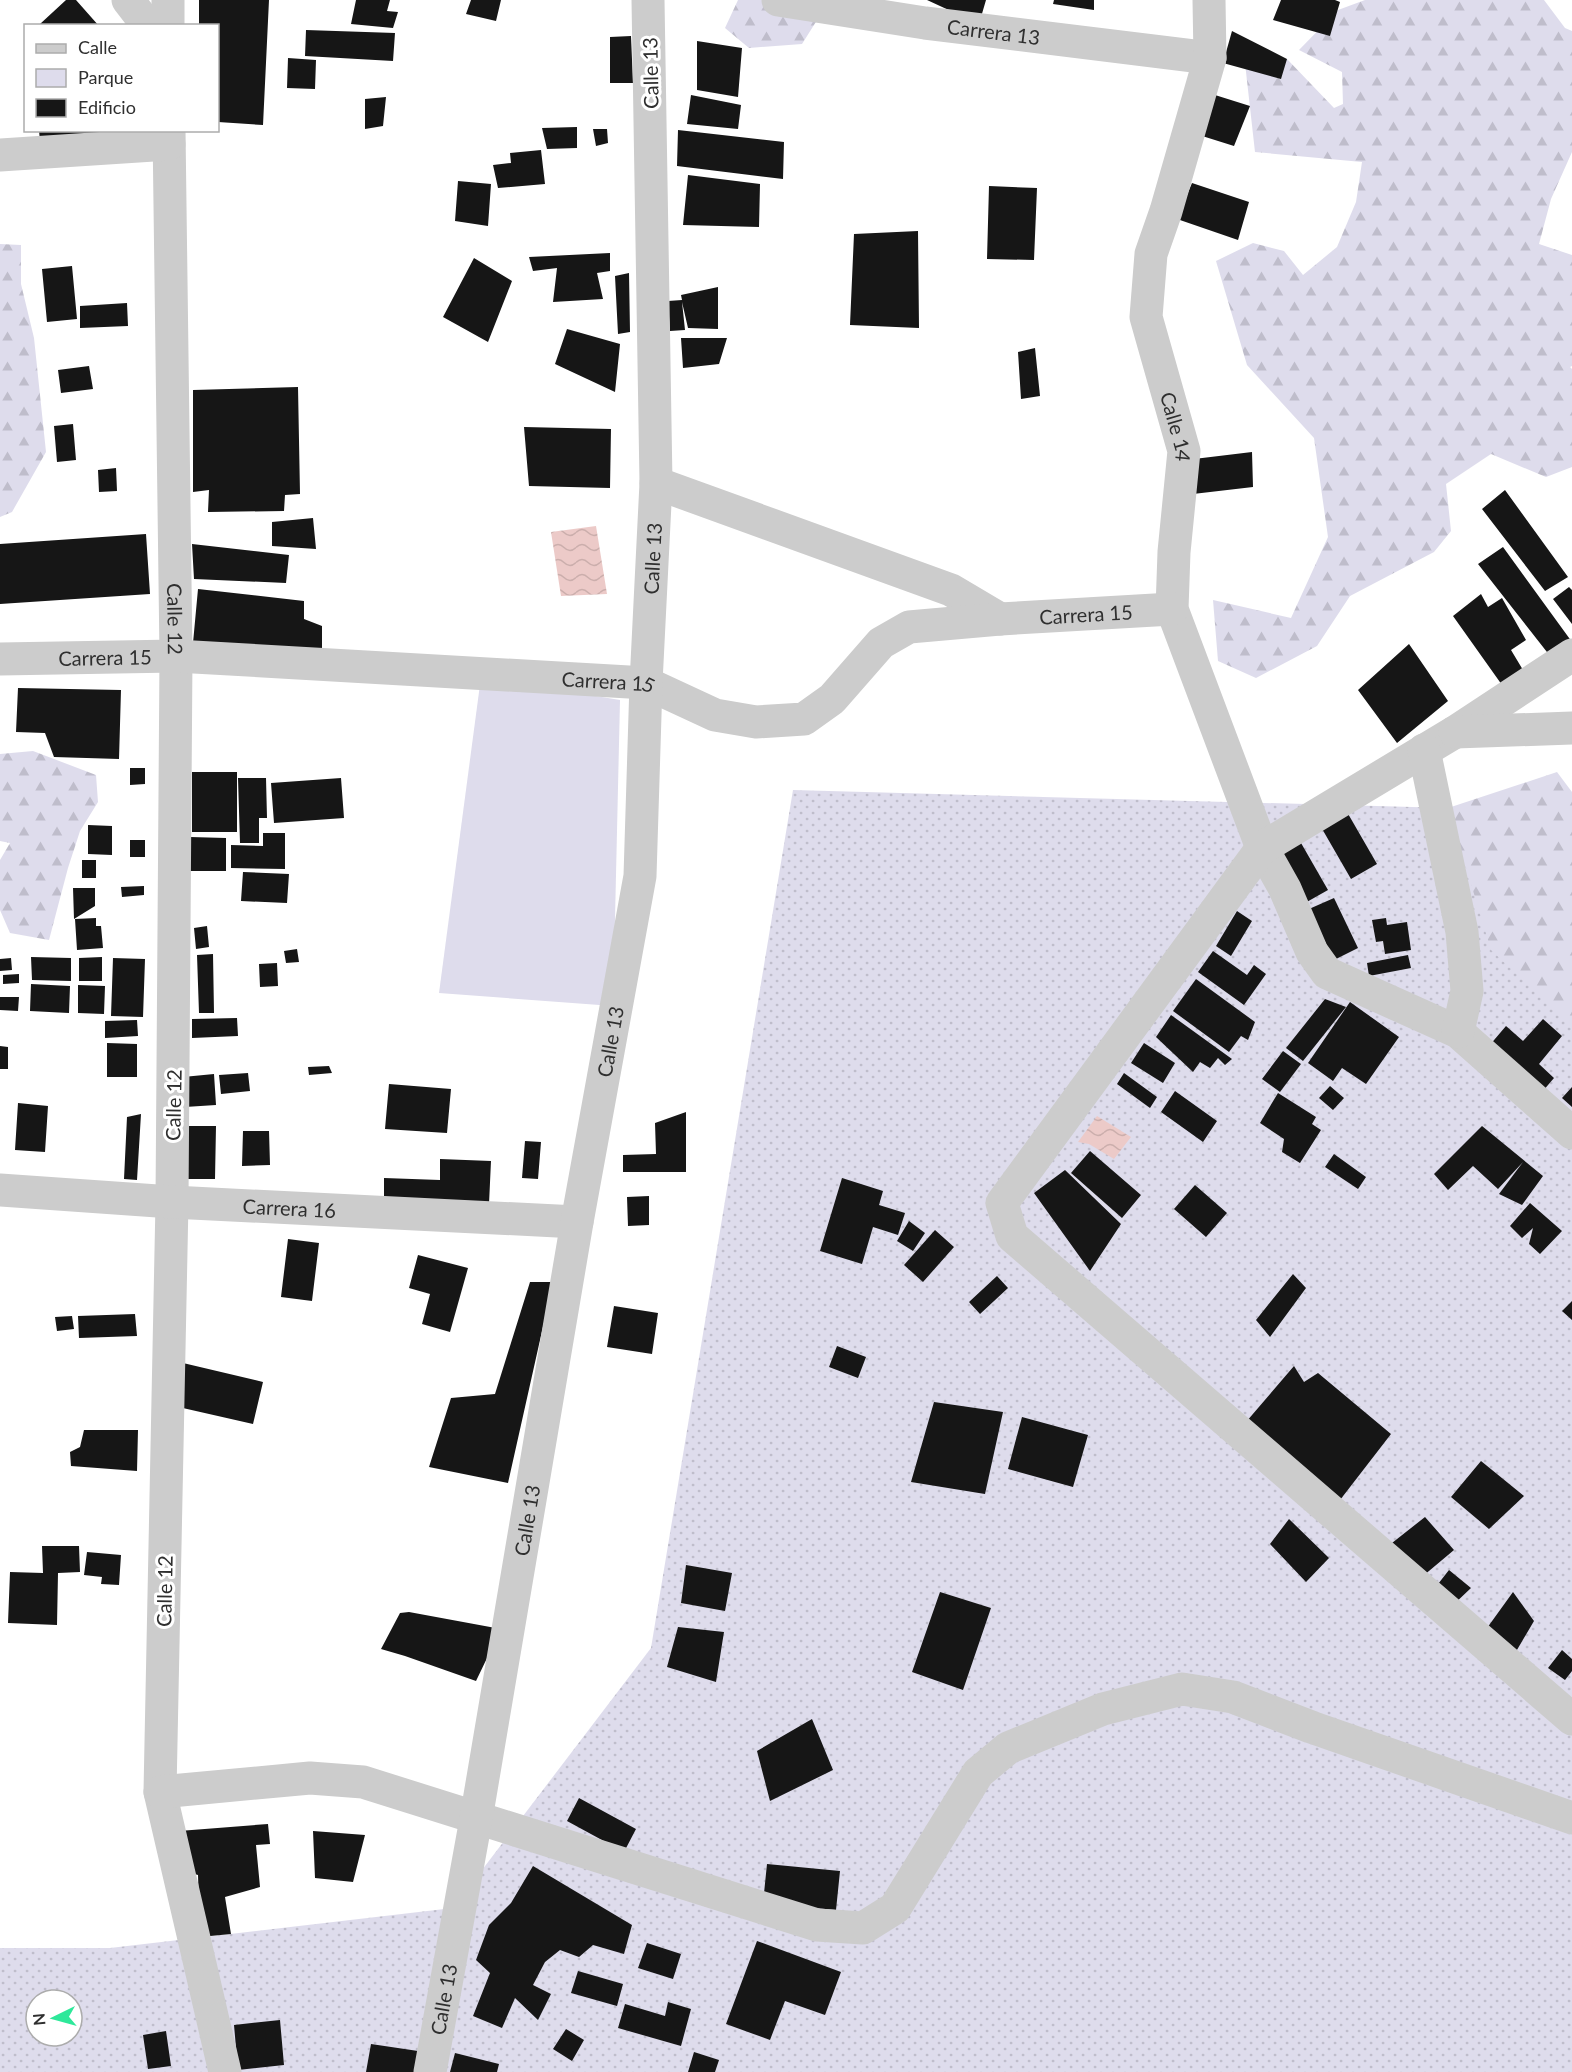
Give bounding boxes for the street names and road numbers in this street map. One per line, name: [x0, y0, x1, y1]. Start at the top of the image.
street label: Carrera 13: [946, 14, 1042, 49]
street label: Calle 13: [637, 37, 663, 109]
street label: Calle 14: [1156, 389, 1196, 463]
street label: Calle 13: [638, 522, 666, 595]
street label: Calle 12: [163, 583, 188, 655]
street label: Carrera 15: [1039, 599, 1133, 629]
street label: Carrera 15: [58, 644, 152, 670]
street label: Carrera 15: [561, 666, 659, 698]
street label: Calle 13: [592, 1004, 628, 1079]
street label: Calle 12: [160, 1069, 186, 1141]
street label: Carrera 16: [242, 1194, 337, 1222]
street label: Calle 13: [509, 1483, 544, 1558]
street label: Calle 12: [151, 1555, 177, 1627]
street label: Calle 13: [425, 1962, 461, 2037]

